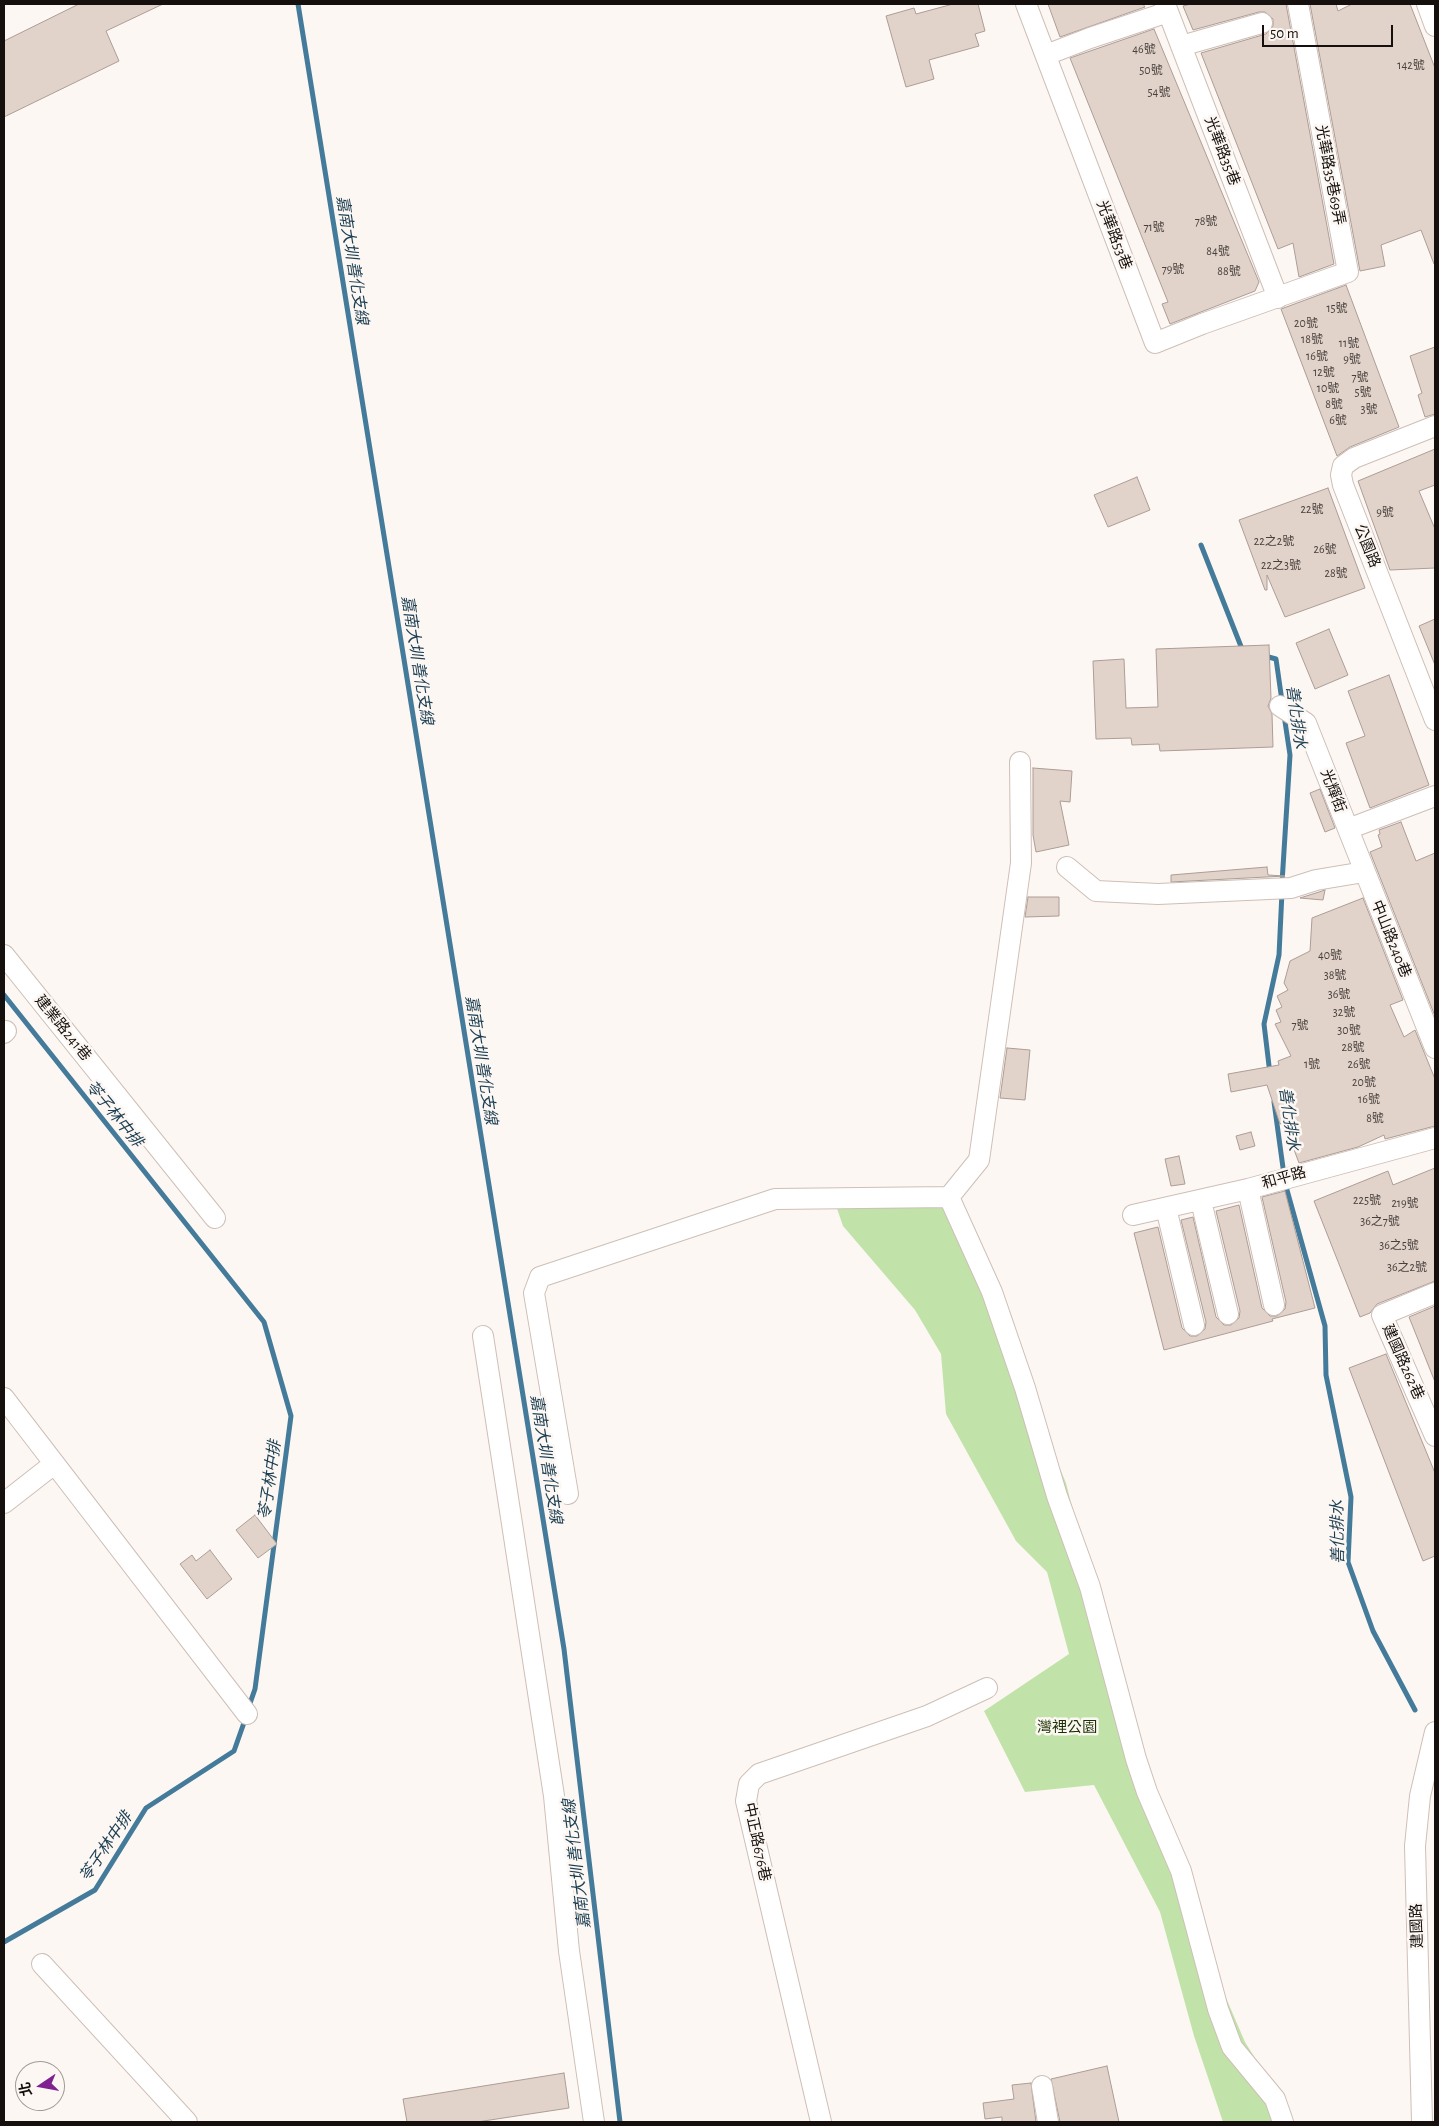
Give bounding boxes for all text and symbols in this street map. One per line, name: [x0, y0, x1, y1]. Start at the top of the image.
scale bar: [1264, 15, 1395, 47]
text: 50 m: [1270, 26, 1299, 41]
house number: 46號: [1132, 42, 1156, 56]
house number: 142號: [1397, 58, 1425, 72]
house number: 50號: [1139, 63, 1163, 77]
house number: 54號: [1148, 85, 1170, 99]
street label: 光華路35巷: [1201, 114, 1243, 188]
street label: 光華路35巷69弄: [1311, 123, 1349, 227]
water label: 嘉南大圳 善化支線: [332, 194, 372, 326]
street label: 光華路53巷: [1093, 198, 1135, 272]
house number: 78號: [1195, 214, 1217, 228]
house number: 71號: [1143, 220, 1165, 234]
house number: 84號: [1206, 244, 1230, 258]
house number: 79號: [1162, 262, 1184, 276]
house number: 88號: [1217, 264, 1241, 278]
house number: 15號: [1326, 301, 1348, 315]
house number: 20號: [1294, 316, 1318, 330]
house number: 18號: [1301, 332, 1323, 346]
house number: 11號: [1339, 336, 1359, 350]
house number: 16號: [1306, 349, 1328, 363]
house number: 9號: [1343, 352, 1361, 366]
house number: 12號: [1313, 365, 1335, 379]
house number: 7號: [1351, 370, 1369, 384]
house number: 10號: [1317, 381, 1339, 395]
house number: 5號: [1354, 385, 1372, 399]
house number: 8號: [1325, 397, 1343, 411]
house number: 3號: [1361, 402, 1377, 416]
house number: 6號: [1329, 413, 1347, 427]
house number: 22號: [1301, 502, 1323, 516]
house number: 9號: [1376, 505, 1394, 519]
street label: 公園路: [1350, 522, 1384, 570]
house number: 22之2號: [1254, 534, 1294, 548]
house number: 26號: [1313, 542, 1337, 556]
house number: 22之3號: [1261, 558, 1301, 572]
house number: 28號: [1324, 566, 1348, 580]
water label: 嘉南大圳 善化支線: [397, 594, 437, 726]
water label: 善化排水: [1282, 684, 1310, 750]
street label: 光輝街: [1317, 767, 1349, 815]
street label: 中山路240巷: [1367, 898, 1415, 980]
house number: 40號: [1318, 948, 1342, 962]
house number: 38號: [1324, 968, 1346, 982]
house number: 36號: [1328, 987, 1350, 1001]
street label: 建業路241巷: [31, 992, 95, 1064]
water label: 嘉南大圳 善化支線: [461, 994, 501, 1126]
house number: 32號: [1333, 1005, 1355, 1019]
house number: 7號: [1291, 1018, 1309, 1032]
house number: 30號: [1337, 1023, 1361, 1037]
house number: 28號: [1341, 1040, 1365, 1054]
house number: 1號: [1304, 1057, 1320, 1071]
house number: 26號: [1347, 1057, 1371, 1071]
house number: 20號: [1352, 1075, 1376, 1089]
water label: 苓子林中排: [81, 1077, 147, 1151]
water label: 善化排水: [1275, 1086, 1303, 1152]
house number: 16號: [1358, 1092, 1380, 1106]
house number: 8號: [1366, 1111, 1384, 1125]
street label: 和平路: [1260, 1163, 1308, 1193]
house number: 225號: [1353, 1193, 1381, 1207]
house number: 219號: [1391, 1196, 1419, 1210]
house number: 36之7號: [1360, 1214, 1400, 1228]
house number: 36之5號: [1379, 1238, 1419, 1252]
house number: 36之2號: [1387, 1260, 1427, 1274]
street label: 建國路262巷: [1378, 1321, 1428, 1403]
water label: 嘉南大圳 善化支線: [526, 1393, 566, 1525]
water label: 苓子林中排: [255, 1439, 285, 1521]
water label: 善化排水: [1328, 1500, 1348, 1564]
park label: 灣裡公園: [1037, 1718, 1097, 1736]
water label: 嘉南大圳 善化支線: [560, 1798, 594, 1930]
street label: 中正路676巷: [740, 1801, 774, 1883]
water label: 苓子林中排: [76, 1808, 136, 1886]
street label: 建國路: [1407, 1903, 1427, 1949]
north arrow: [15, 2061, 65, 2111]
text: 北: [18, 2081, 35, 2097]

